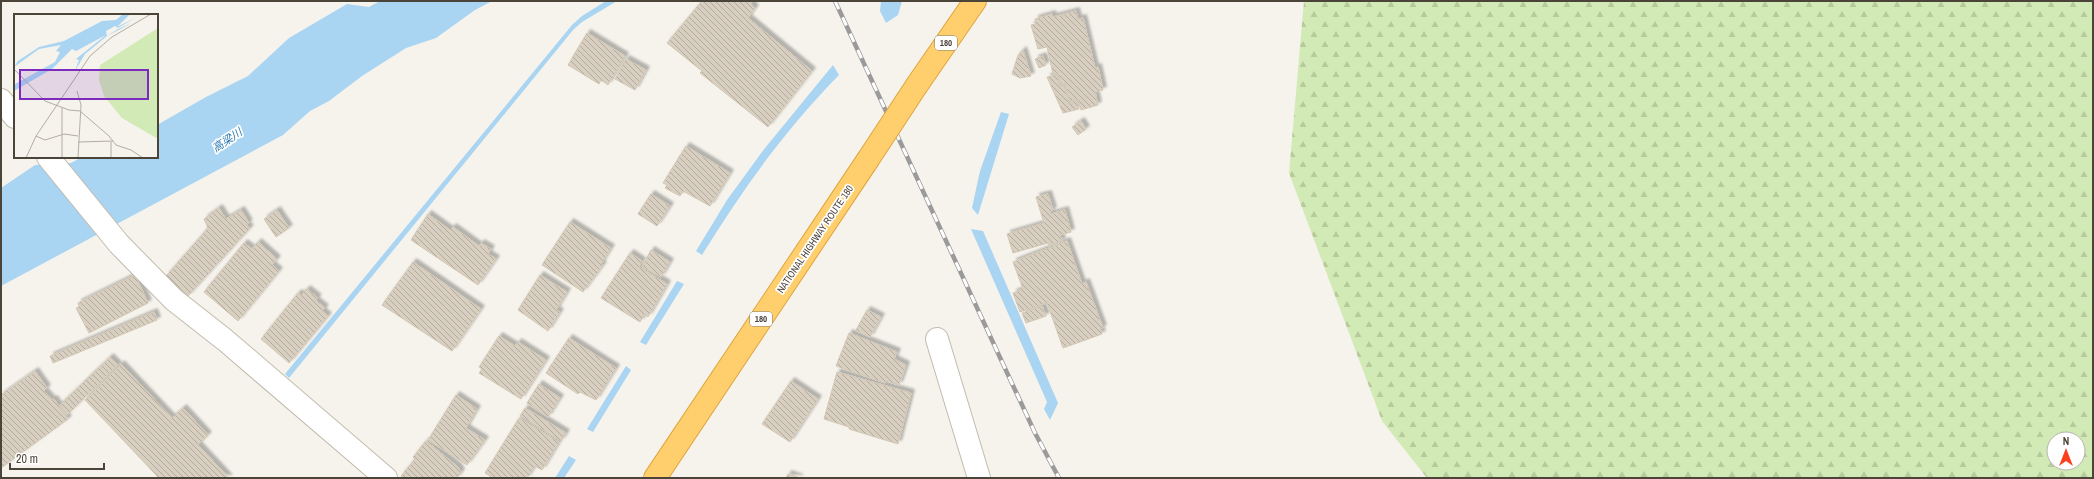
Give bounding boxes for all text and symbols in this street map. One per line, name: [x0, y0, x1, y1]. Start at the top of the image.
inset map: [14, 14, 158, 158]
road number: 180: [935, 36, 957, 50]
water label: 高梁川: [209, 124, 245, 155]
street label: NATIONAL HIGHWAY ROUTE 180: [774, 182, 856, 295]
road number: 180: [750, 312, 772, 326]
north arrow: [2046, 431, 2086, 471]
text: N: [2063, 434, 2069, 448]
scale bar: [10, 445, 104, 471]
text: 20 m: [16, 451, 38, 467]

